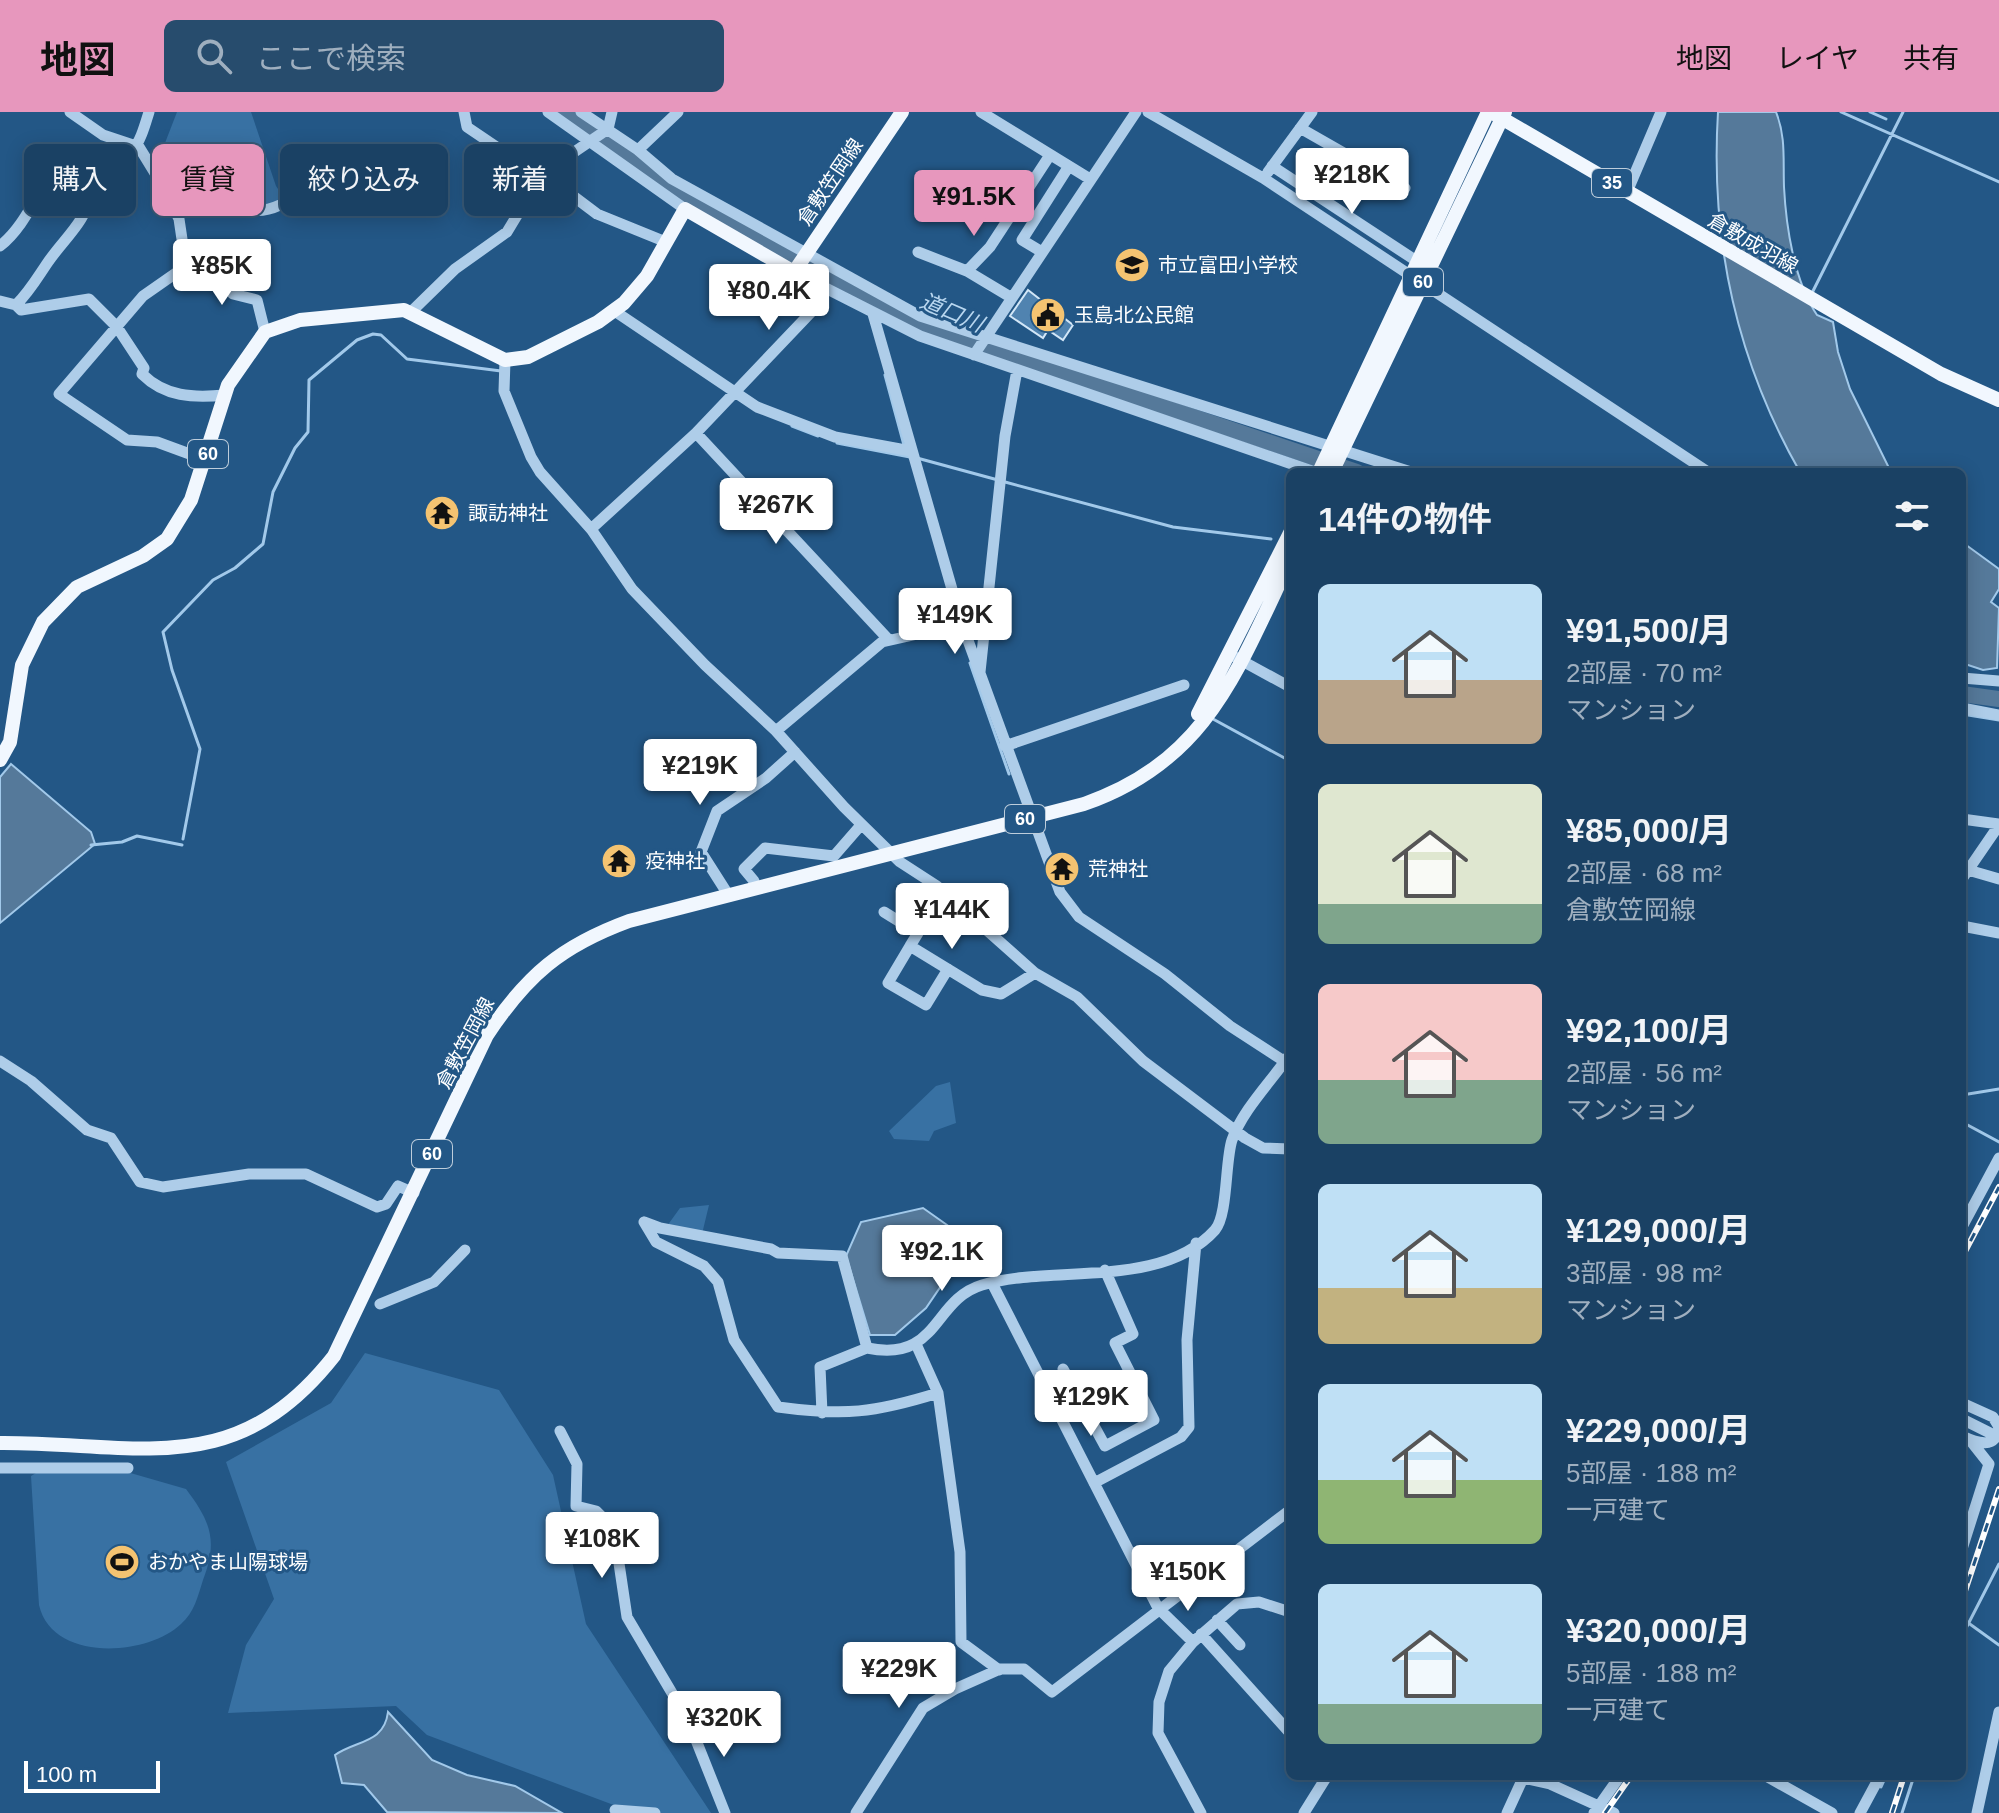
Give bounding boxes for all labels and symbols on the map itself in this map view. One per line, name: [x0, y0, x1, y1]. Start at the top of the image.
street label: 倉敷笠岡線: [793, 134, 867, 230]
pin: ¥218K: [1296, 148, 1408, 216]
road number: 35: [1592, 169, 1632, 197]
pin: ¥91.5K: [909, 170, 1039, 238]
street label: 倉敷成羽線: [1704, 208, 1802, 278]
pin: ¥85K: [175, 239, 269, 307]
school or university icon: 市立富田小学校: [1113, 246, 1151, 284]
place label: 市立富田小学校: [1158, 254, 1298, 276]
pin: ¥80.4K: [704, 264, 834, 332]
road number: 60: [1403, 268, 1443, 296]
water label: 道口川: [917, 288, 989, 338]
public building icon: 玉島北公民館: [1029, 296, 1067, 334]
place label: 玉島北公民館: [1074, 304, 1194, 326]
road number: 60: [188, 440, 228, 468]
pin: ¥267K: [720, 478, 832, 546]
temple icon: 諏訪神社: [423, 494, 461, 532]
place label: 諏訪神社: [468, 502, 548, 524]
pin: ¥149K: [899, 588, 1011, 656]
pin: ¥219K: [644, 739, 756, 807]
road number: 60: [1005, 805, 1045, 833]
temple icon: 疫神社: [600, 842, 638, 880]
place label: 疫神社: [645, 850, 705, 872]
temple icon: 荒神社: [1043, 850, 1081, 888]
place label: 荒神社: [1088, 858, 1148, 880]
pin: ¥144K: [896, 883, 1008, 951]
street label: 倉敷笠岡線: [432, 994, 498, 1092]
road number: 60: [412, 1140, 452, 1168]
pin: ¥92.1K: [877, 1225, 1007, 1293]
pin: ¥129K: [1035, 1370, 1147, 1438]
pin: ¥108K: [546, 1512, 658, 1580]
sports icon: おかやま山陽球場: [103, 1543, 141, 1581]
pin: ¥150K: [1132, 1545, 1244, 1613]
place label: おかやま山陽球場: [148, 1551, 308, 1573]
pin: ¥229K: [843, 1642, 955, 1710]
pin: ¥320K: [668, 1691, 780, 1759]
scale bar: [24, 1757, 160, 1793]

